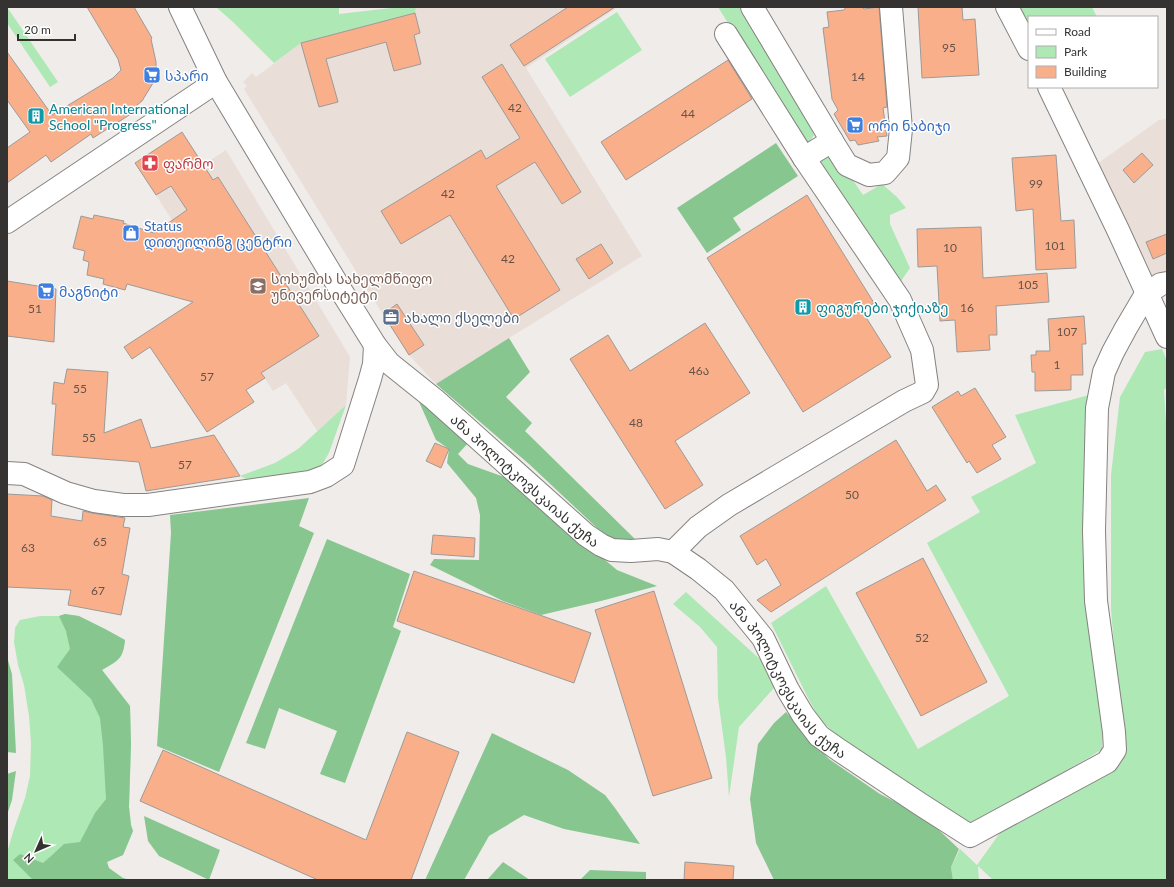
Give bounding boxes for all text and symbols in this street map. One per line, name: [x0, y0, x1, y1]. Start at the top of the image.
scale bar: [18, 16, 75, 42]
legend: [1028, 16, 1158, 88]
text: 20 m: [24, 22, 51, 37]
text: Road: [1064, 24, 1091, 39]
house number: 95: [942, 40, 956, 55]
text: Park: [1064, 44, 1088, 59]
text: Building: [1064, 64, 1107, 79]
supermarket icon: სპარი: [142, 65, 162, 85]
place label: სპარი: [165, 67, 208, 84]
house number: 14: [851, 69, 865, 84]
place label: American International School "Progress": [49, 100, 189, 133]
house number: 42: [508, 100, 522, 115]
building icon: American International School "Progress": [26, 106, 46, 126]
house number: 44: [681, 106, 695, 121]
supermarket icon: ორი ნაბიჯი: [845, 115, 865, 135]
place label: ორი ნაბიჯი: [868, 117, 951, 135]
pharmacy icon: ფარმო: [140, 153, 160, 173]
place label: ფარმო: [163, 155, 213, 173]
house number: 99: [1029, 176, 1043, 191]
house number: 42: [441, 186, 455, 201]
place label: Status დითეილინგ ცენტრი: [144, 217, 292, 251]
shop icon: Status დითეილინგ ცენტრი: [121, 223, 141, 243]
house number: 101: [1045, 238, 1065, 253]
house number: 10: [943, 240, 957, 255]
house number: 42: [501, 251, 515, 266]
place label: სოხუმის სახელმწიფო უნივერსიტეტი: [271, 270, 432, 304]
school or university icon: სოხუმის სახელმწიფო უნივერსიტეტი: [248, 276, 268, 296]
house number: 105: [1018, 277, 1038, 292]
supermarket icon: მაგნიტი: [36, 281, 56, 301]
place label: მაგნიტი: [59, 283, 118, 301]
building icon: ფიგურები ჯიქიაზე: [793, 297, 813, 317]
place label: ფიგურები ჯიქიაზე: [816, 299, 948, 317]
house number: 16: [960, 300, 974, 315]
house number: 51: [28, 301, 42, 316]
office icon: ახალი ქსელები: [381, 307, 401, 327]
place label: ახალი ქსელები: [404, 309, 519, 327]
house number: 107: [1057, 324, 1077, 339]
house number: 1: [1054, 357, 1061, 372]
house number: 46ა: [689, 363, 709, 378]
house number: 57: [200, 369, 214, 384]
house number: 55: [73, 381, 87, 396]
street label: ანა პოლიტკოვსკაიას ქუჩა: [448, 410, 603, 550]
house number: 48: [629, 415, 643, 430]
house number: 55: [82, 430, 96, 445]
house number: 57: [178, 457, 192, 472]
house number: 50: [845, 487, 859, 502]
house number: 65: [93, 534, 107, 549]
house number: 63: [21, 540, 35, 555]
house number: 67: [91, 583, 105, 598]
street label: ანა პოლიტკოვსკაიას ქუჩა: [727, 596, 850, 761]
house number: 52: [915, 630, 929, 645]
north arrow: [16, 831, 56, 871]
text: N: [21, 851, 36, 866]

